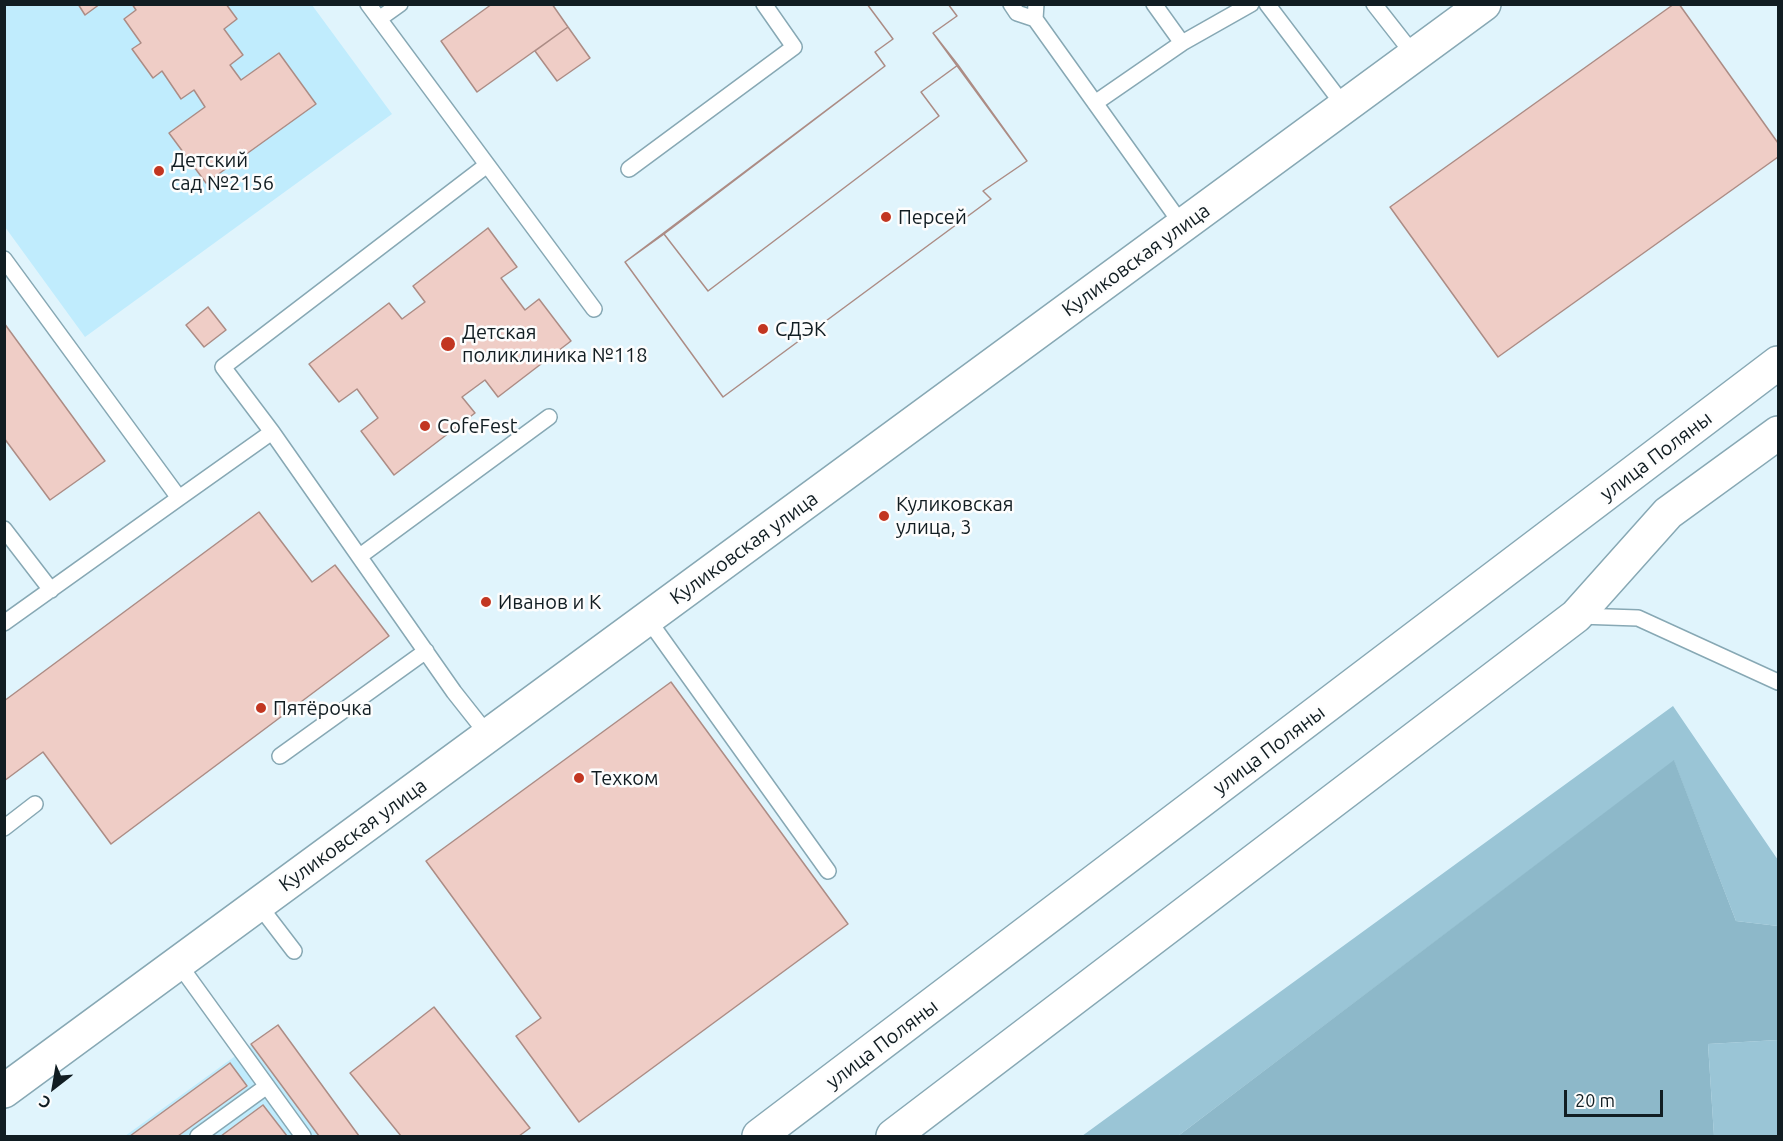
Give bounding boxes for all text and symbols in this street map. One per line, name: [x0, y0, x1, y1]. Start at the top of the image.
place label: Детский сад №2156: [171, 148, 274, 195]
marker: Детский сад №2156: [152, 164, 166, 178]
street label: Куликовская улица: [1057, 198, 1215, 322]
place label: Персей: [898, 205, 967, 229]
marker: Персей: [879, 210, 893, 224]
place label: СДЭК: [775, 317, 826, 341]
place label: Детская поликлиника №118: [462, 320, 647, 367]
marker: СДЭК: [756, 322, 770, 336]
marker: Детская поликлиника №118: [439, 335, 457, 353]
street label: улица Поляны: [1595, 406, 1717, 506]
place label: CofeFest: [437, 414, 518, 438]
marker: CofeFest: [418, 419, 432, 433]
street label: Куликовская улица: [665, 486, 823, 610]
place label: Куликовская улица, 3: [896, 492, 1014, 539]
marker: Куликовская улица, 3: [877, 509, 891, 523]
place label: Иванов и К: [498, 590, 601, 614]
marker: Иванов и К: [479, 595, 493, 609]
place label: Пятёрочка: [273, 696, 372, 720]
street label: улица Поляны: [1208, 700, 1330, 800]
marker: Пятёрочка: [254, 701, 268, 715]
place label: Техком: [591, 766, 658, 790]
marker: Техком: [572, 771, 586, 785]
street label: Куликовская улица: [274, 773, 432, 897]
street label: улица Поляны: [821, 994, 943, 1094]
north arrow: [24, 1057, 84, 1117]
scale bar: [1567, 1078, 1666, 1116]
text: 20 m: [1575, 1090, 1615, 1110]
text: С: [36, 1092, 54, 1113]

